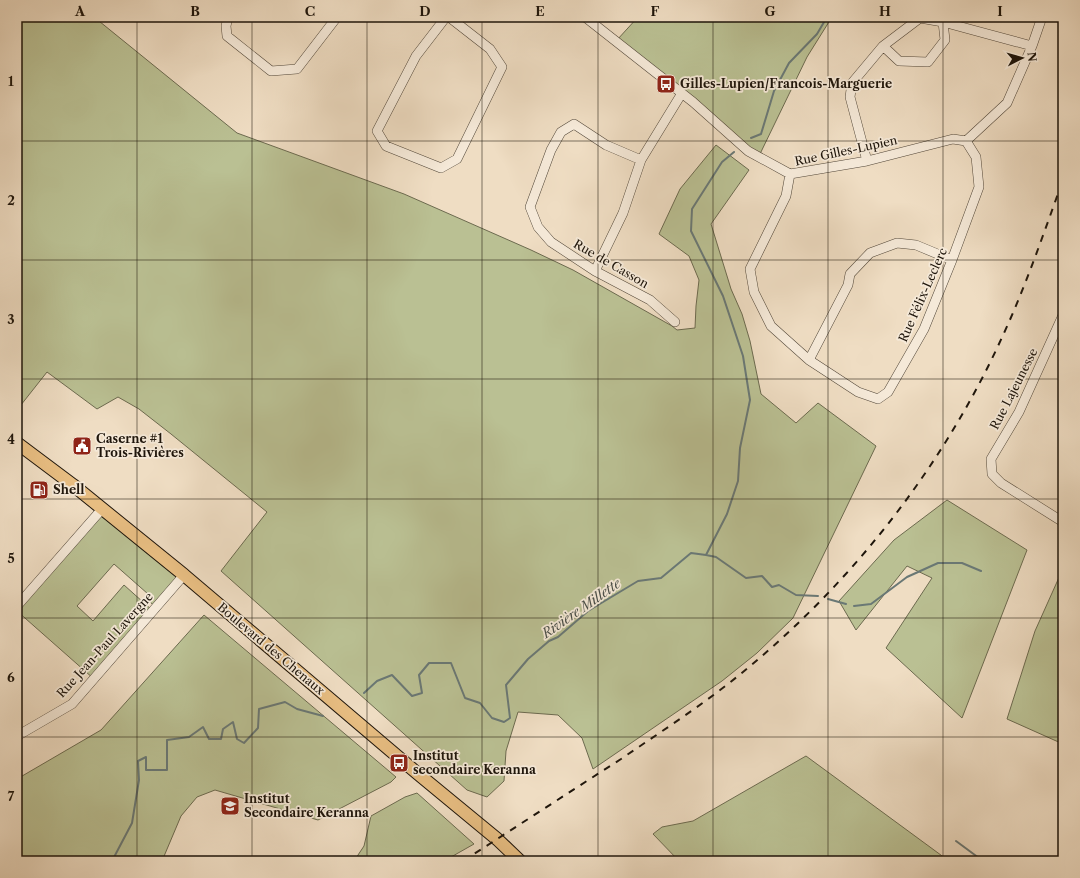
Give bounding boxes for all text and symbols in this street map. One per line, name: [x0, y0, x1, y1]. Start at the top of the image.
text: A: [74, 3, 86, 19]
text: B: [190, 3, 200, 19]
text: C: [305, 3, 315, 19]
text: D: [419, 3, 431, 19]
text: E: [535, 3, 545, 19]
text: F: [651, 3, 660, 19]
text: G: [764, 3, 776, 19]
text: H: [879, 3, 891, 19]
text: I: [997, 3, 1003, 19]
north arrow: [1002, 38, 1042, 78]
text: N: [1024, 51, 1039, 63]
text: 1: [8, 73, 14, 89]
bus stop icon: Gilles-Lupien/Francois-Marguerie: [655, 73, 677, 95]
place label: Gilles-Lupien/Francois-Marguerie: [680, 76, 892, 91]
street label: Rue Gilles-Lupien: [793, 132, 899, 169]
text: 2: [7, 192, 15, 208]
street label: Rue de Casson: [571, 236, 652, 291]
street label: Rue Félix-Leclerc: [895, 245, 950, 344]
text: 3: [7, 311, 15, 327]
street label: Rue Lajeunesse: [987, 345, 1041, 432]
text: 4: [7, 431, 15, 447]
place label: Caserne #1 Trois-Rivières: [96, 431, 184, 460]
public building icon: Caserne #1 Trois-Rivières: [71, 435, 93, 457]
fuel station icon: Shell: [28, 479, 50, 501]
place label: Shell: [53, 482, 85, 497]
text: 5: [7, 550, 15, 566]
water label: Rivière Millette: [538, 575, 624, 642]
street label: Rue Jean-Paul Lavergne: [53, 589, 156, 700]
street label: Boulevard des Chenaux: [215, 599, 328, 698]
text: 6: [7, 669, 15, 685]
place label: Institut secondaire Keranna: [413, 748, 537, 777]
bus stop icon: Institut secondaire Keranna: [388, 752, 410, 774]
text: 7: [8, 788, 15, 804]
place label: Institut Secondaire Keranna: [244, 791, 370, 820]
school or university icon: Institut Secondaire Keranna: [219, 795, 241, 817]

